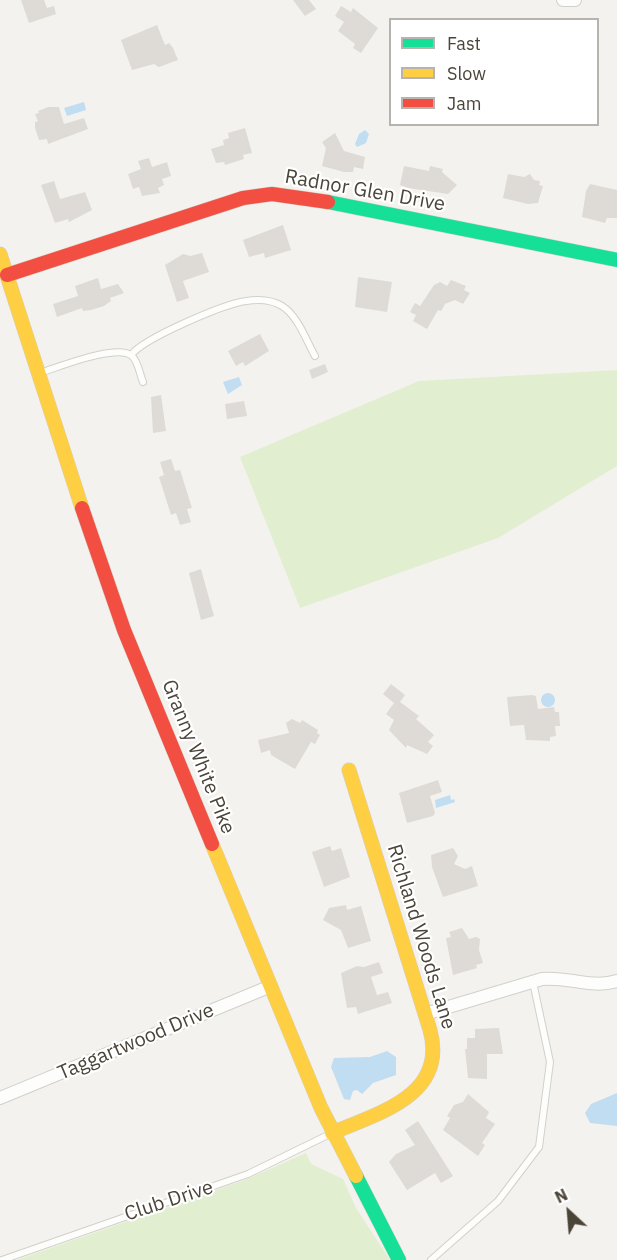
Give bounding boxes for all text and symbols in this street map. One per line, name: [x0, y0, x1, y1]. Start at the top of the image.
legend: [389, 18, 599, 126]
text: Fast: [447, 32, 481, 55]
text: Slow: [447, 62, 486, 85]
text: Jam: [447, 92, 482, 115]
street label: Radnor Glen Drive: [283, 165, 447, 217]
street label: Granny White Pike: [156, 676, 240, 838]
street label: Richland Woods Lane: [381, 842, 461, 1032]
street label: Taggartwood Drive: [54, 998, 218, 1086]
street label: Club Drive: [122, 1175, 216, 1227]
north arrow: [539, 1182, 599, 1242]
text: N: [552, 1184, 571, 1207]

